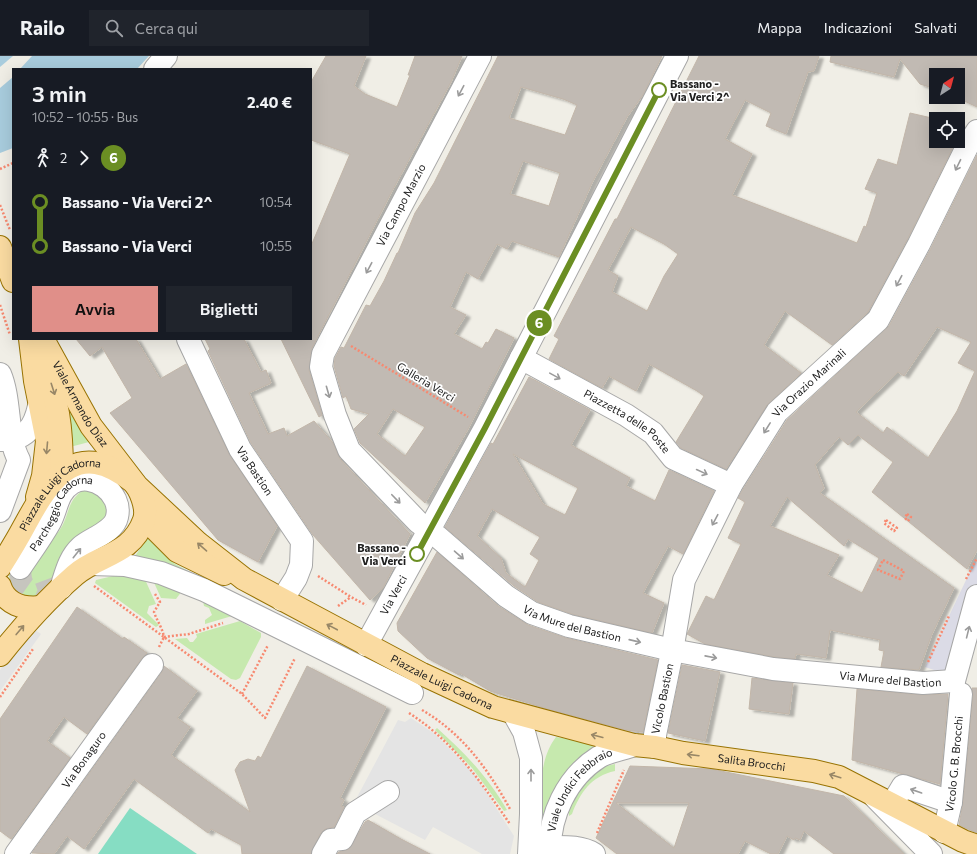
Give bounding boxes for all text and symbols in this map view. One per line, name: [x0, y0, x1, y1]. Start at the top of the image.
search box: [89, 10, 369, 46]
text: Railo: [20, 16, 65, 39]
icon: search: [103, 17, 125, 39]
text: Cerca qui: [135, 19, 198, 37]
text: Mappa: [757, 19, 802, 36]
text: Indicazioni: [824, 19, 892, 36]
text: Salvati: [914, 19, 957, 36]
north arrow: [929, 68, 965, 104]
map controls: [929, 68, 965, 148]
place label: Bassano - Via Verci 2^: [670, 77, 730, 103]
text: 3 min: [32, 80, 87, 107]
marker: Bassano - Via Verci 2^: [651, 82, 667, 98]
one-way arrow: [457, 84, 465, 96]
text: 2.40 €: [247, 93, 292, 111]
text: 10:52 – 10:55 · Bus: [32, 109, 138, 125]
button: locate: [929, 112, 965, 148]
icon: walk: [32, 147, 54, 169]
icon: forward: [73, 147, 95, 169]
text: 6: [109, 149, 118, 166]
text: 2: [60, 150, 67, 166]
one-way arrow: [954, 159, 961, 171]
street label: Via Campo Marzio: [373, 161, 428, 248]
text: Bassano - Via Verci 2^: [62, 193, 213, 211]
text: 10:54: [260, 194, 292, 210]
text: Bassano - Via Verci: [62, 237, 192, 255]
text: 10:55: [260, 238, 292, 254]
one-way arrow: [364, 261, 372, 273]
one-way arrow: [895, 275, 902, 287]
button: Avvia: [32, 286, 158, 332]
button: Biglietti: [166, 286, 292, 332]
line badge: 6: [526, 310, 552, 336]
text: 6: [535, 314, 543, 331]
street label: Via Orazio Marinali: [769, 346, 848, 419]
street label: Viale Armando Diaz: [50, 358, 112, 450]
street label: Galleria Verci: [395, 359, 458, 404]
one-way arrow: [549, 373, 561, 381]
one-way arrow: [49, 382, 57, 394]
one-way arrow: [325, 385, 332, 398]
street label: Piazzetta delle Poste: [582, 386, 673, 455]
one-way arrow: [763, 422, 771, 433]
one-way arrow: [43, 441, 50, 454]
street label: Via Bastion: [234, 444, 276, 498]
street label: Piazzale Luigi Cadorna: [16, 455, 102, 533]
one-way arrow: [696, 469, 708, 476]
street label: Parcheggio Cadorna: [26, 473, 94, 553]
one-way arrow: [391, 494, 401, 504]
one-way arrow: [710, 514, 718, 526]
place label: Bassano - Via Verci: [357, 541, 406, 567]
one-way arrow: [197, 542, 208, 551]
marker: Bassano - Via Verci: [409, 546, 425, 562]
one-way arrow: [72, 547, 81, 558]
one-way arrow: [454, 551, 464, 560]
street label: Via Verci: [377, 572, 409, 617]
street label: Via Mure del Bastion: [521, 602, 623, 644]
one-way arrow: [326, 622, 338, 630]
one-way arrow: [16, 625, 25, 635]
one-way arrow: [964, 626, 972, 639]
one-way arrow: [628, 638, 641, 646]
street label: Piazzale Luigi Cadorna: [389, 652, 495, 712]
one-way arrow: [704, 653, 717, 661]
street label: Vicolo Bastion: [648, 662, 676, 735]
street label: Via Mure del Bastion: [839, 668, 942, 689]
street label: Vicolo G. B. Brocchi: [942, 715, 965, 813]
street label: Via Bonaguro: [59, 728, 108, 791]
one-way arrow: [590, 731, 603, 739]
street label: Viale Undici Febbraio: [544, 745, 614, 833]
one-way arrow: [687, 751, 700, 759]
street label: Salita Brocchi: [717, 751, 787, 773]
one-way arrow: [527, 769, 535, 782]
one-way arrow: [829, 772, 842, 779]
one-way arrow: [910, 786, 922, 794]

